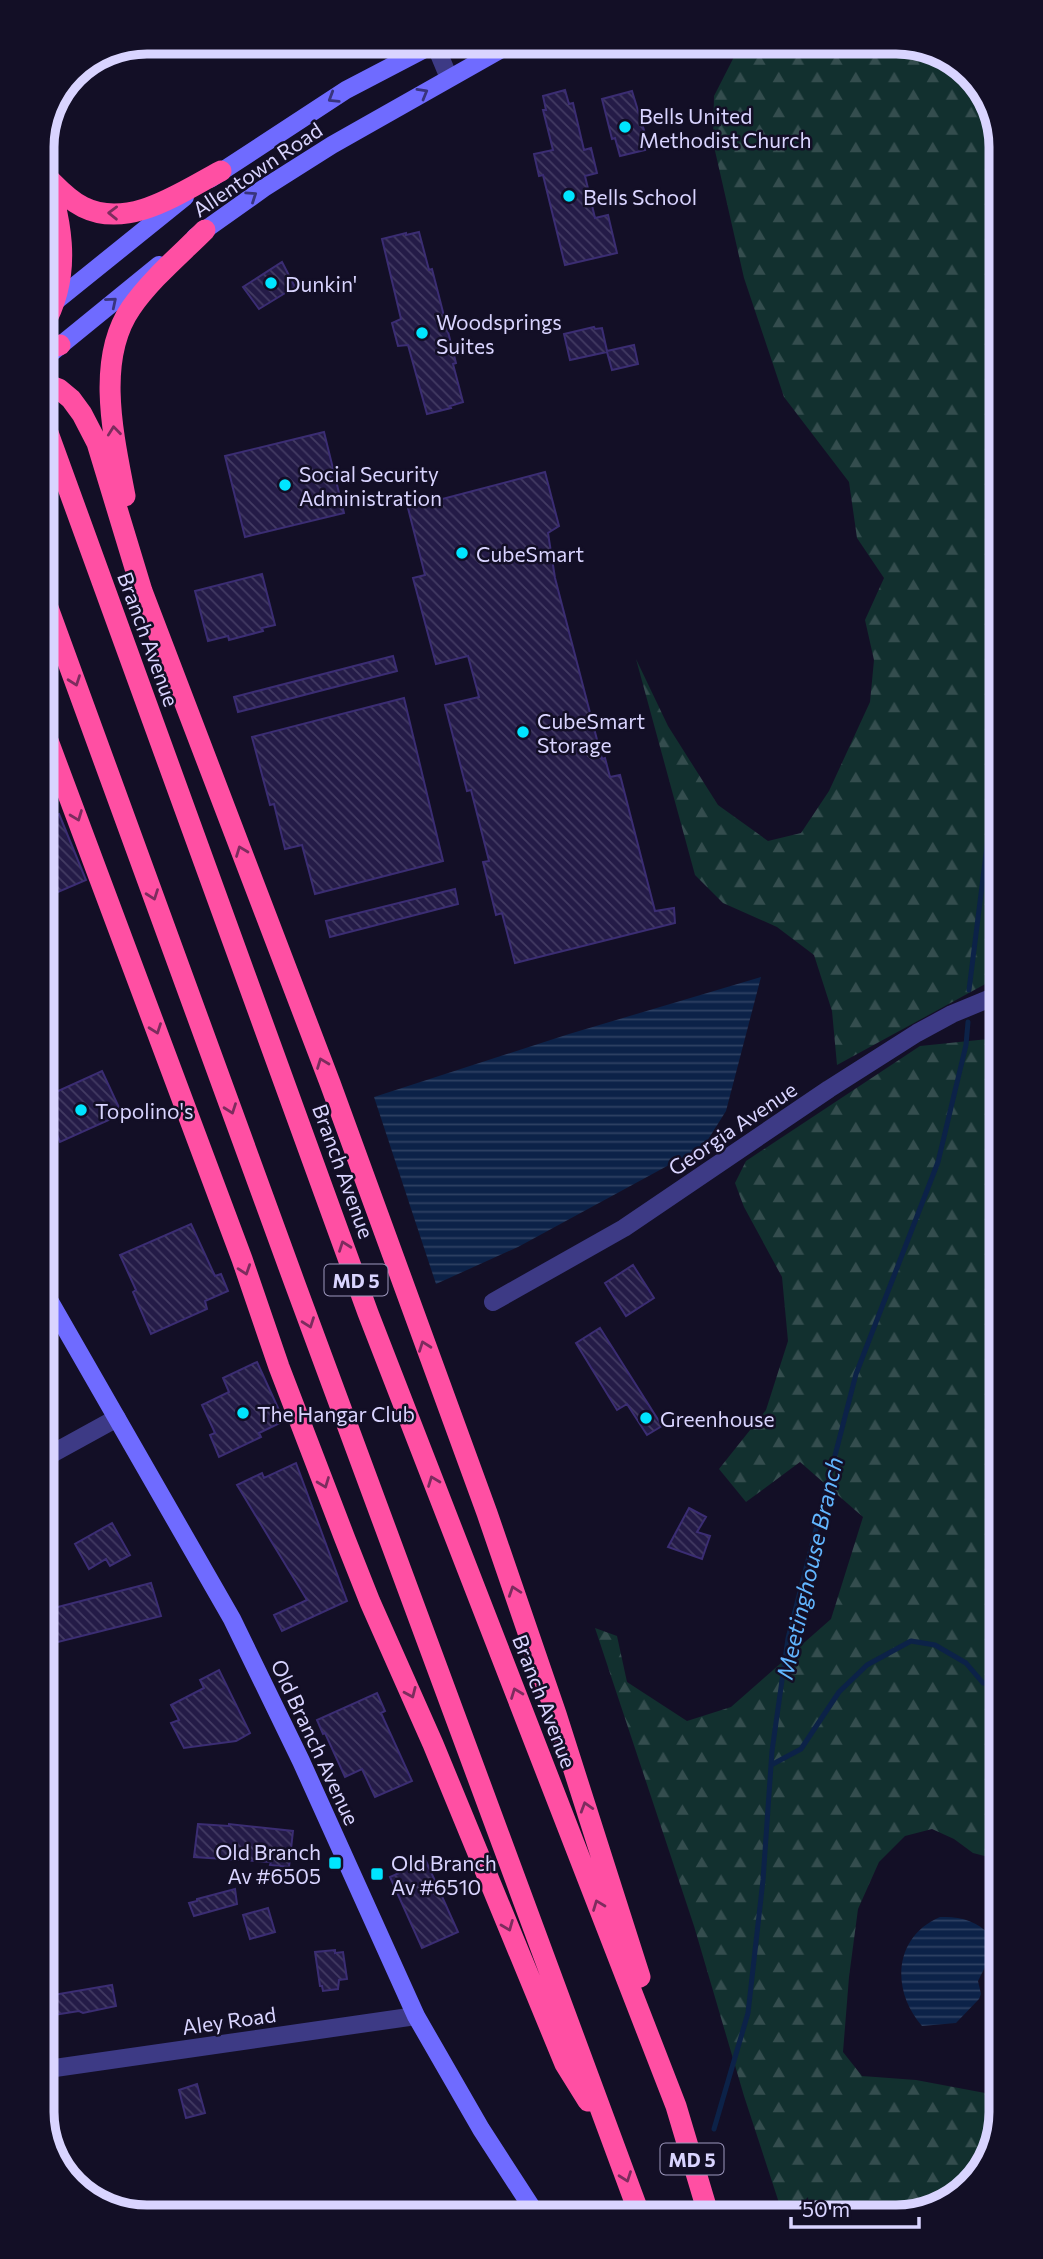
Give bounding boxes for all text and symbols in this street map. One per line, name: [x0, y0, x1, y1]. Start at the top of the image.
one-way arrow: [415, 88, 428, 101]
one-way arrow: [328, 89, 341, 102]
place label: Bells United Methodist Church: [639, 103, 811, 152]
street label: Allentown Road: [187, 116, 327, 222]
marker: Bells United Methodist Church: [617, 119, 633, 135]
place label: Bells School: [583, 184, 697, 209]
marker: Bells School: [561, 188, 577, 204]
one-way arrow: [244, 192, 257, 204]
one-way arrow: [108, 205, 118, 221]
place label: Dunkin': [285, 271, 357, 296]
marker: Dunkin': [263, 275, 279, 291]
one-way arrow: [105, 297, 117, 310]
place label: Woodsprings Suites: [436, 309, 562, 358]
marker: Woodsprings Suites: [414, 325, 430, 341]
one-way arrow: [107, 425, 122, 437]
place label: Social Security Administration: [299, 461, 442, 510]
marker: Social Security Administration: [277, 477, 293, 493]
place label: CubeSmart: [476, 541, 584, 566]
marker: CubeSmart: [454, 545, 470, 561]
street label: Branch Avenue: [113, 568, 185, 710]
one-way arrow: [67, 675, 81, 687]
place label: CubeSmart Storage: [537, 708, 645, 757]
marker: CubeSmart Storage: [515, 724, 531, 740]
one-way arrow: [68, 810, 82, 822]
one-way arrow: [235, 845, 249, 857]
one-way arrow: [145, 889, 159, 901]
one-way arrow: [148, 1023, 162, 1035]
one-way arrow: [317, 1058, 331, 1070]
street label: Georgia Avenue: [663, 1076, 801, 1180]
place label: Topolino's: [95, 1098, 193, 1123]
street label: Branch Avenue: [308, 1100, 380, 1242]
marker: Topolino's: [73, 1102, 89, 1118]
one-way arrow: [223, 1102, 237, 1114]
one-way arrow: [338, 1240, 352, 1252]
one-way arrow: [237, 1263, 251, 1275]
road number: MD 5: [324, 1264, 388, 1296]
one-way arrow: [301, 1316, 315, 1328]
one-way arrow: [419, 1341, 433, 1353]
place label: The Hangar Club: [257, 1401, 415, 1426]
marker: The Hangar Club: [235, 1405, 251, 1421]
place label: Greenhouse: [660, 1406, 775, 1431]
marker: Greenhouse: [638, 1410, 654, 1426]
water label: Meetinghouse Branch: [770, 1454, 848, 1682]
one-way arrow: [316, 1476, 330, 1488]
one-way arrow: [428, 1476, 442, 1488]
one-way arrow: [508, 1585, 522, 1597]
street label: Branch Avenue: [508, 1631, 582, 1771]
street label: Old Branch Avenue: [267, 1655, 365, 1829]
one-way arrow: [403, 1686, 417, 1698]
one-way arrow: [510, 1688, 524, 1700]
one-way arrow: [580, 1801, 595, 1813]
place label: Old Branch Av #6505: [215, 1839, 321, 1888]
place label: Old Branch Av #6510: [391, 1850, 497, 1899]
marker: Old Branch Av #6505: [327, 1855, 343, 1871]
marker: Old Branch Av #6510: [369, 1866, 385, 1882]
one-way arrow: [592, 1900, 606, 1912]
one-way arrow: [500, 1919, 514, 1931]
street label: Aley Road: [180, 2001, 278, 2039]
road number: MD 5: [660, 2144, 724, 2174]
one-way arrow: [618, 2171, 632, 2183]
scale bar: [791, 2186, 919, 2230]
text: 50 m: [802, 2196, 850, 2221]

